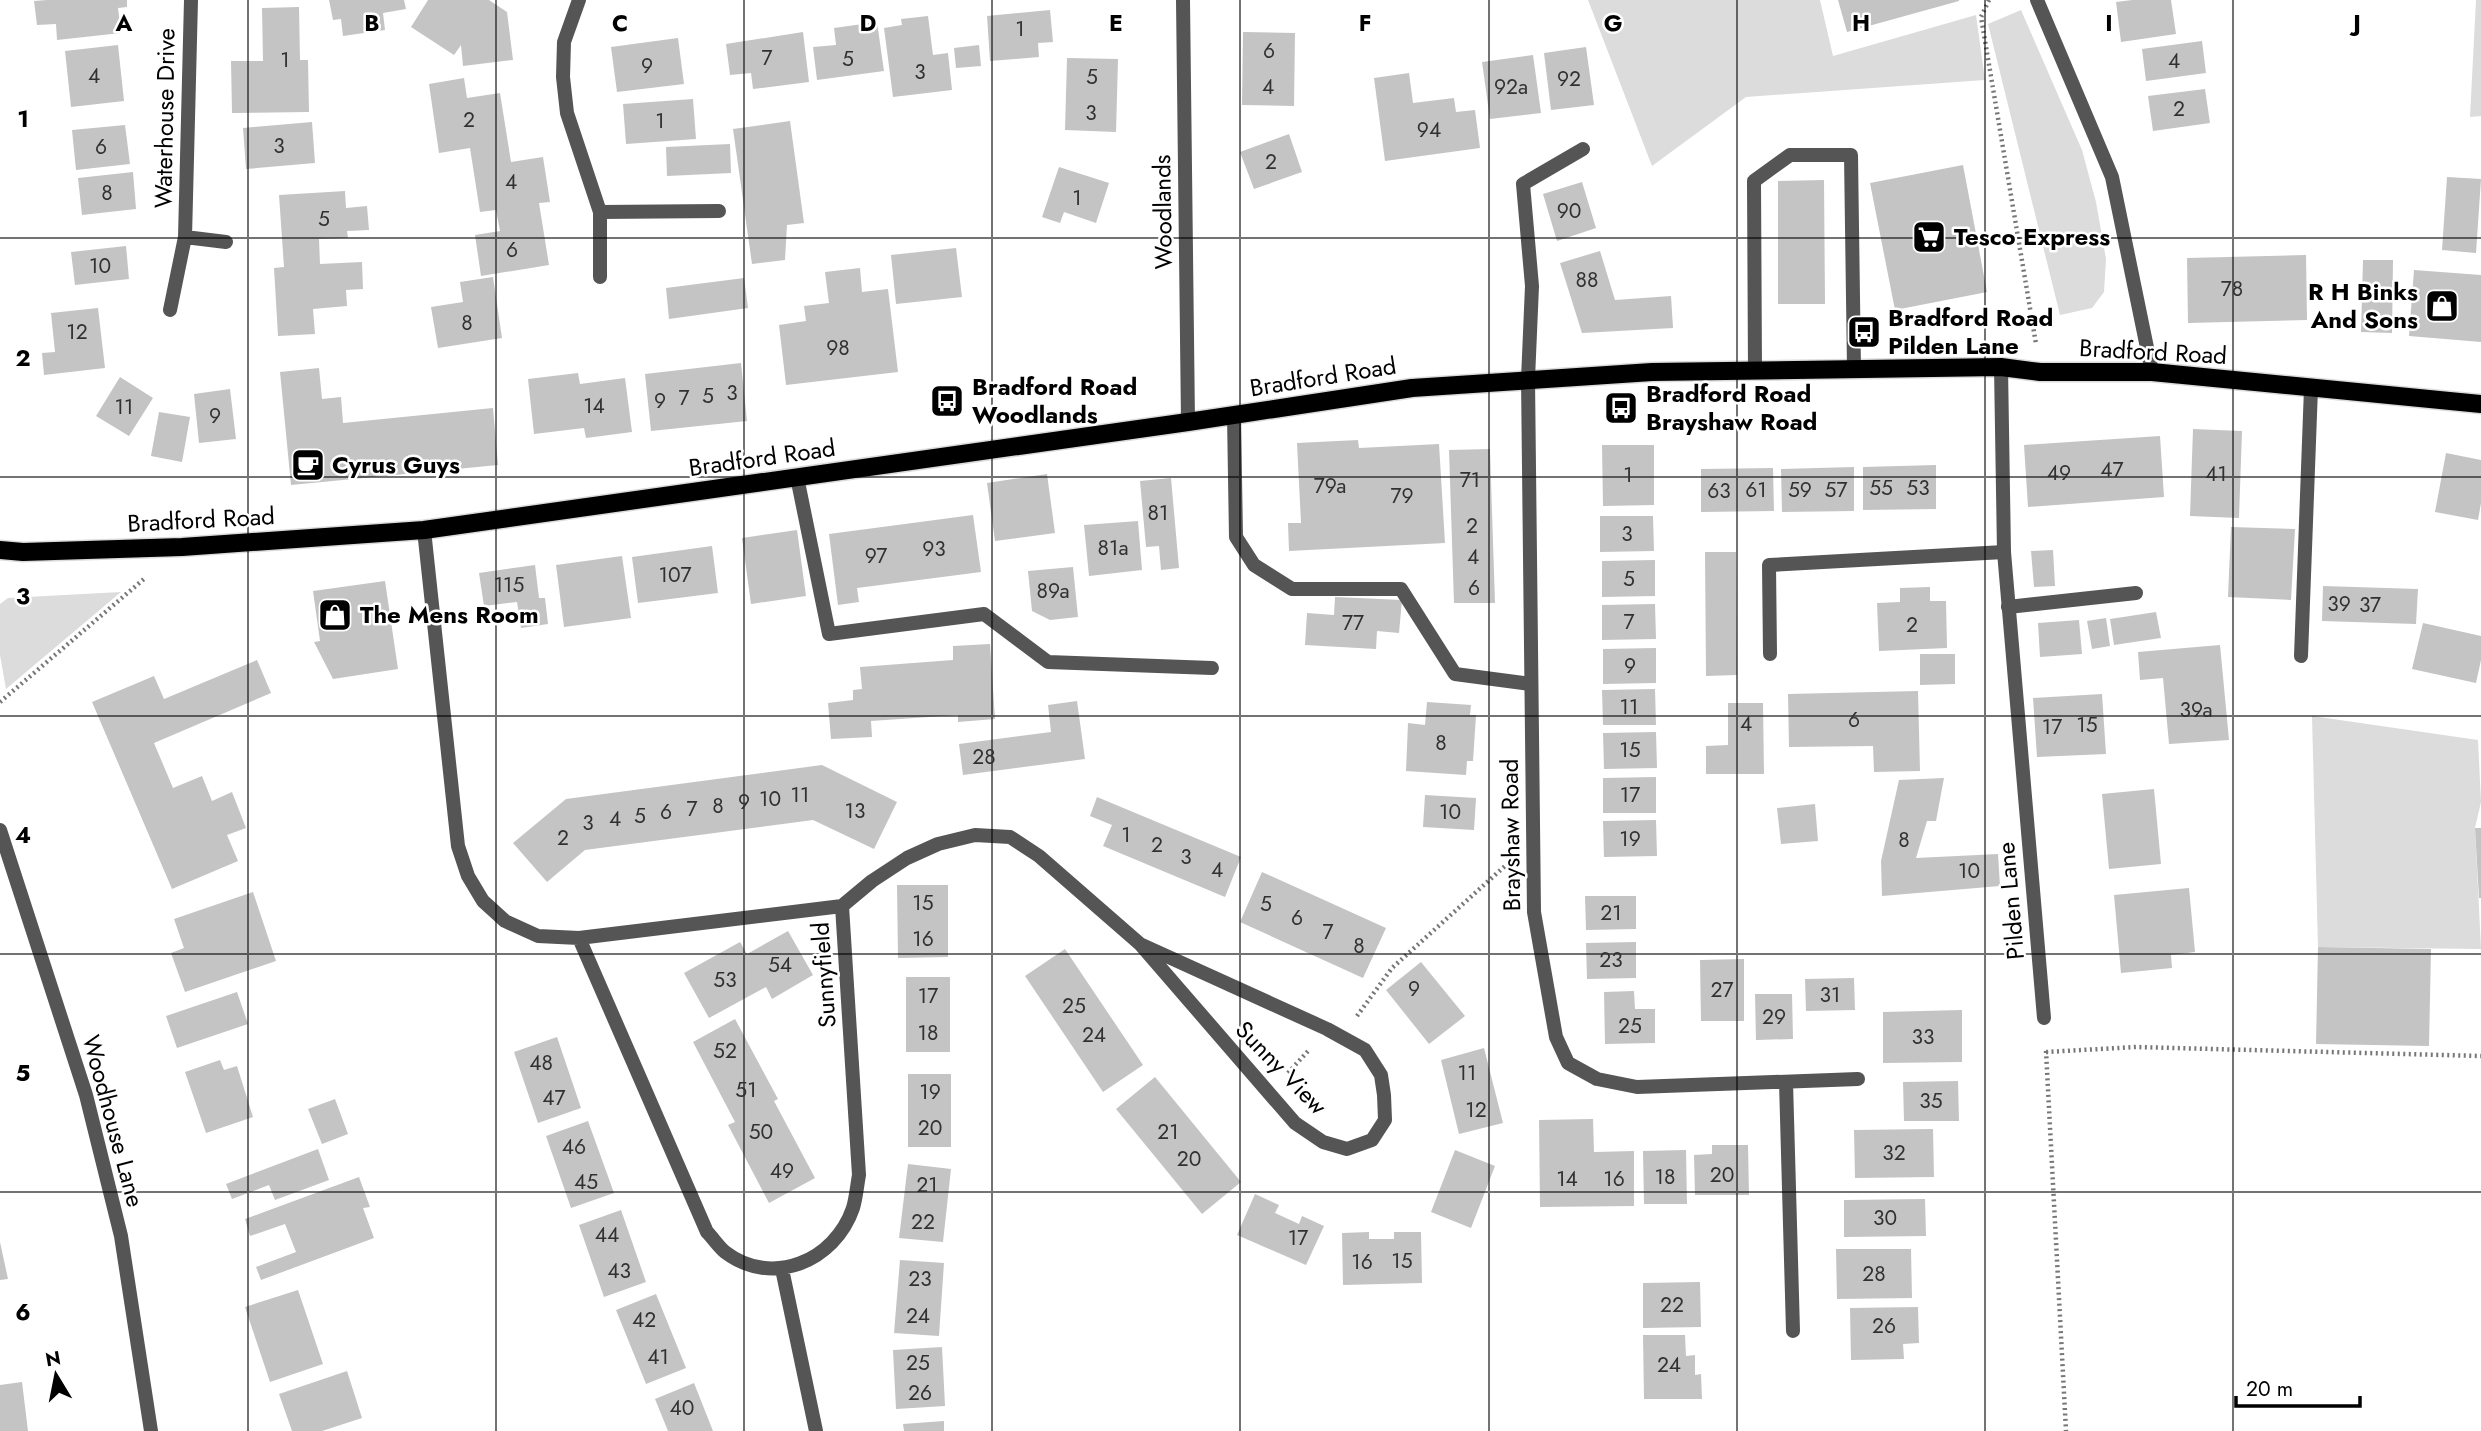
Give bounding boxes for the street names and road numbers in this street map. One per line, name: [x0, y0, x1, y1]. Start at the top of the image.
street label: Waterhouse Drive: [145, 28, 184, 208]
street label: Woodlands: [1144, 154, 1181, 270]
street label: Bradford Road: [2078, 330, 2228, 373]
street label: Bradford Road: [1247, 348, 1399, 405]
street label: Bradford Road: [686, 430, 837, 485]
street label: Bradford Road: [126, 498, 276, 541]
street label: Brayshaw Road: [1492, 758, 1529, 912]
street label: Pilden Lane: [1988, 841, 2033, 961]
street label: Sunnyfield: [802, 921, 845, 1029]
street label: Sunny View: [1227, 1013, 1336, 1123]
street label: Woodhouse Lane: [74, 1031, 153, 1211]

